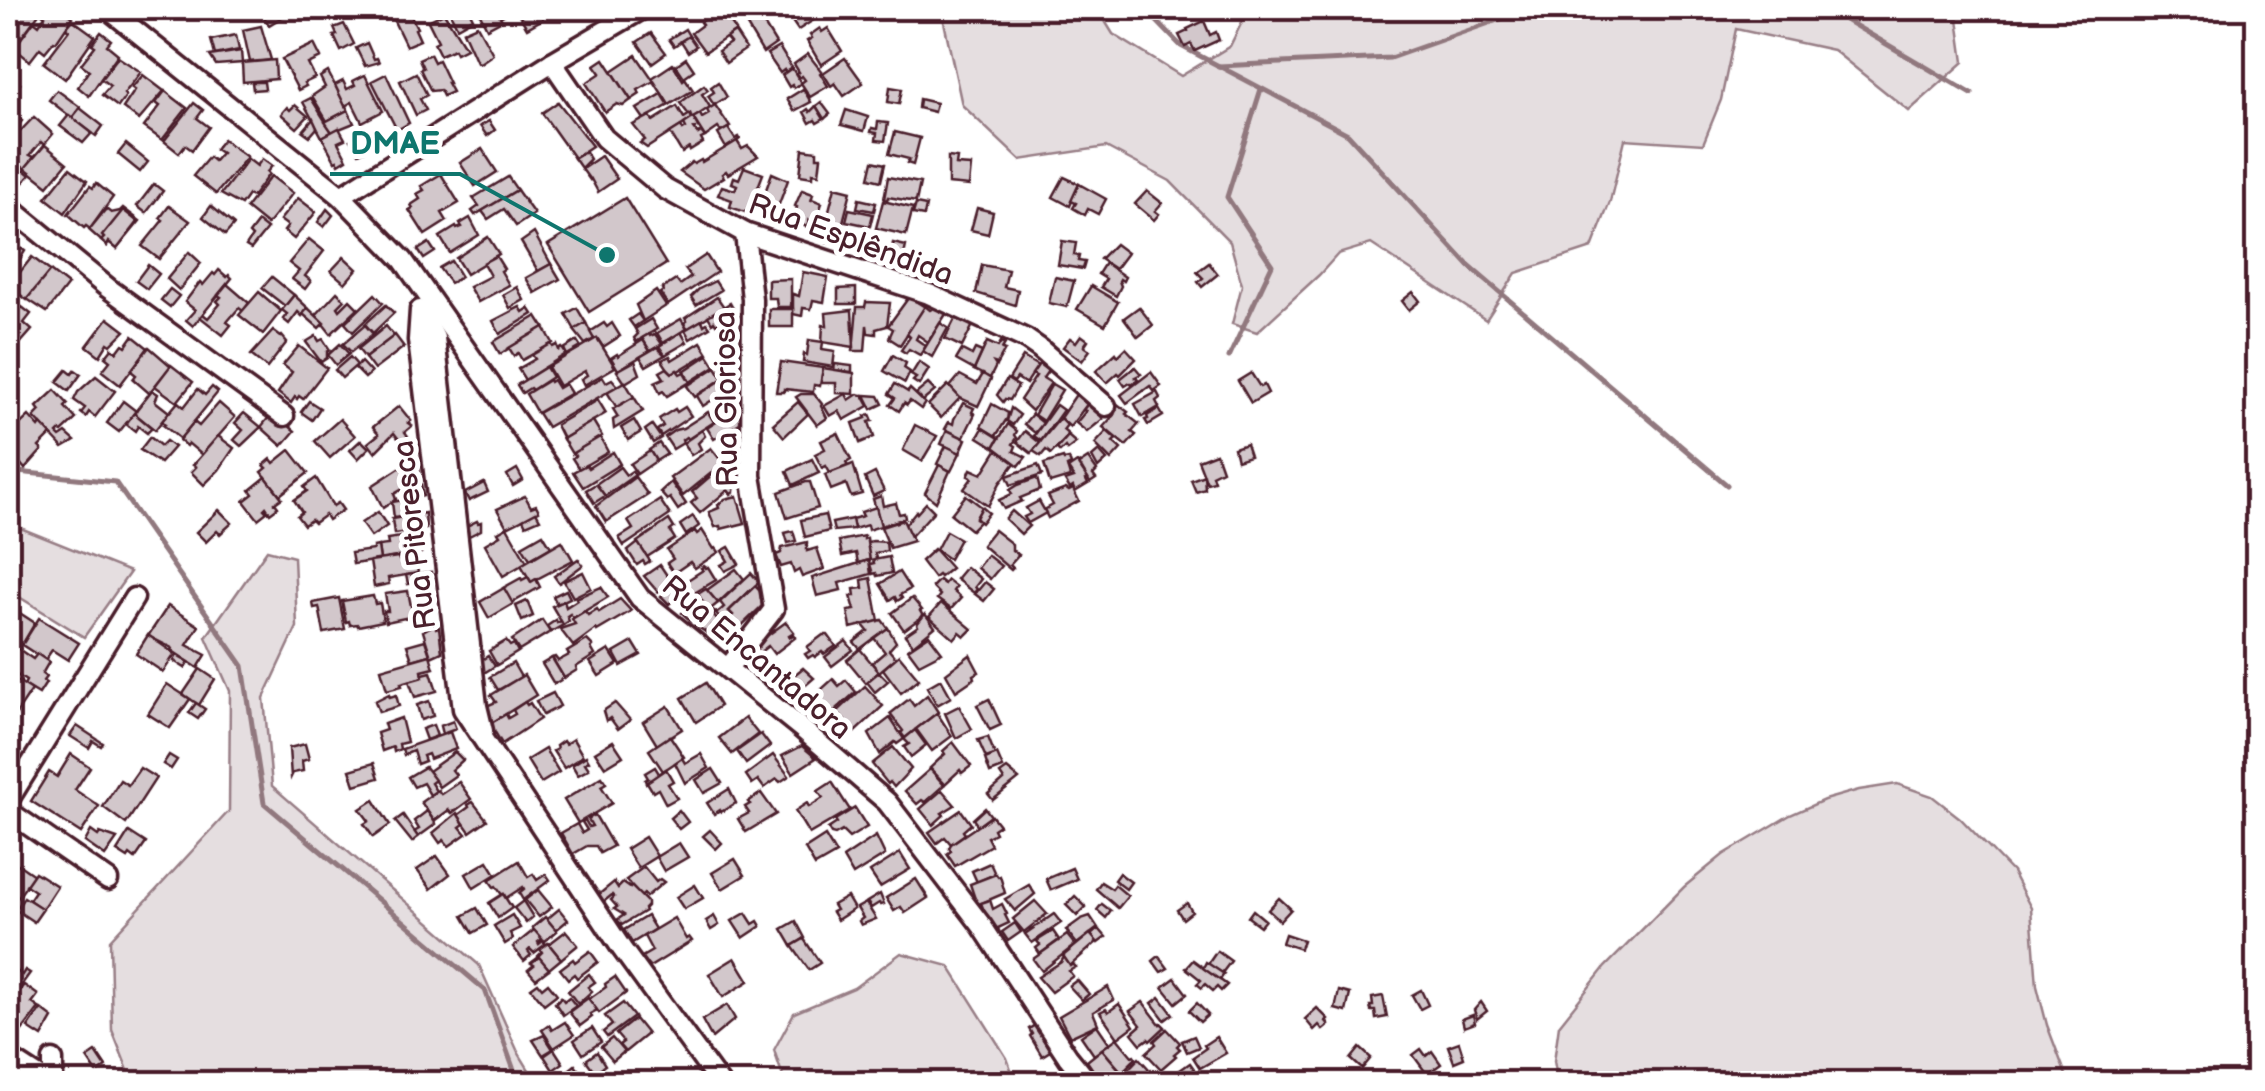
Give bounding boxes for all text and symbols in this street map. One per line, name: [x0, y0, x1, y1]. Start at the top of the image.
callout: DMAE: [330, 112, 460, 174]
text: DMAE: [350, 125, 440, 164]
street label: Rua Esplêndida: [743, 186, 958, 294]
street label: Rua Gloriosa: [707, 311, 747, 487]
street label: Rua Pitoresca: [386, 438, 444, 631]
street label: Rua Encantadora: [654, 568, 858, 748]

